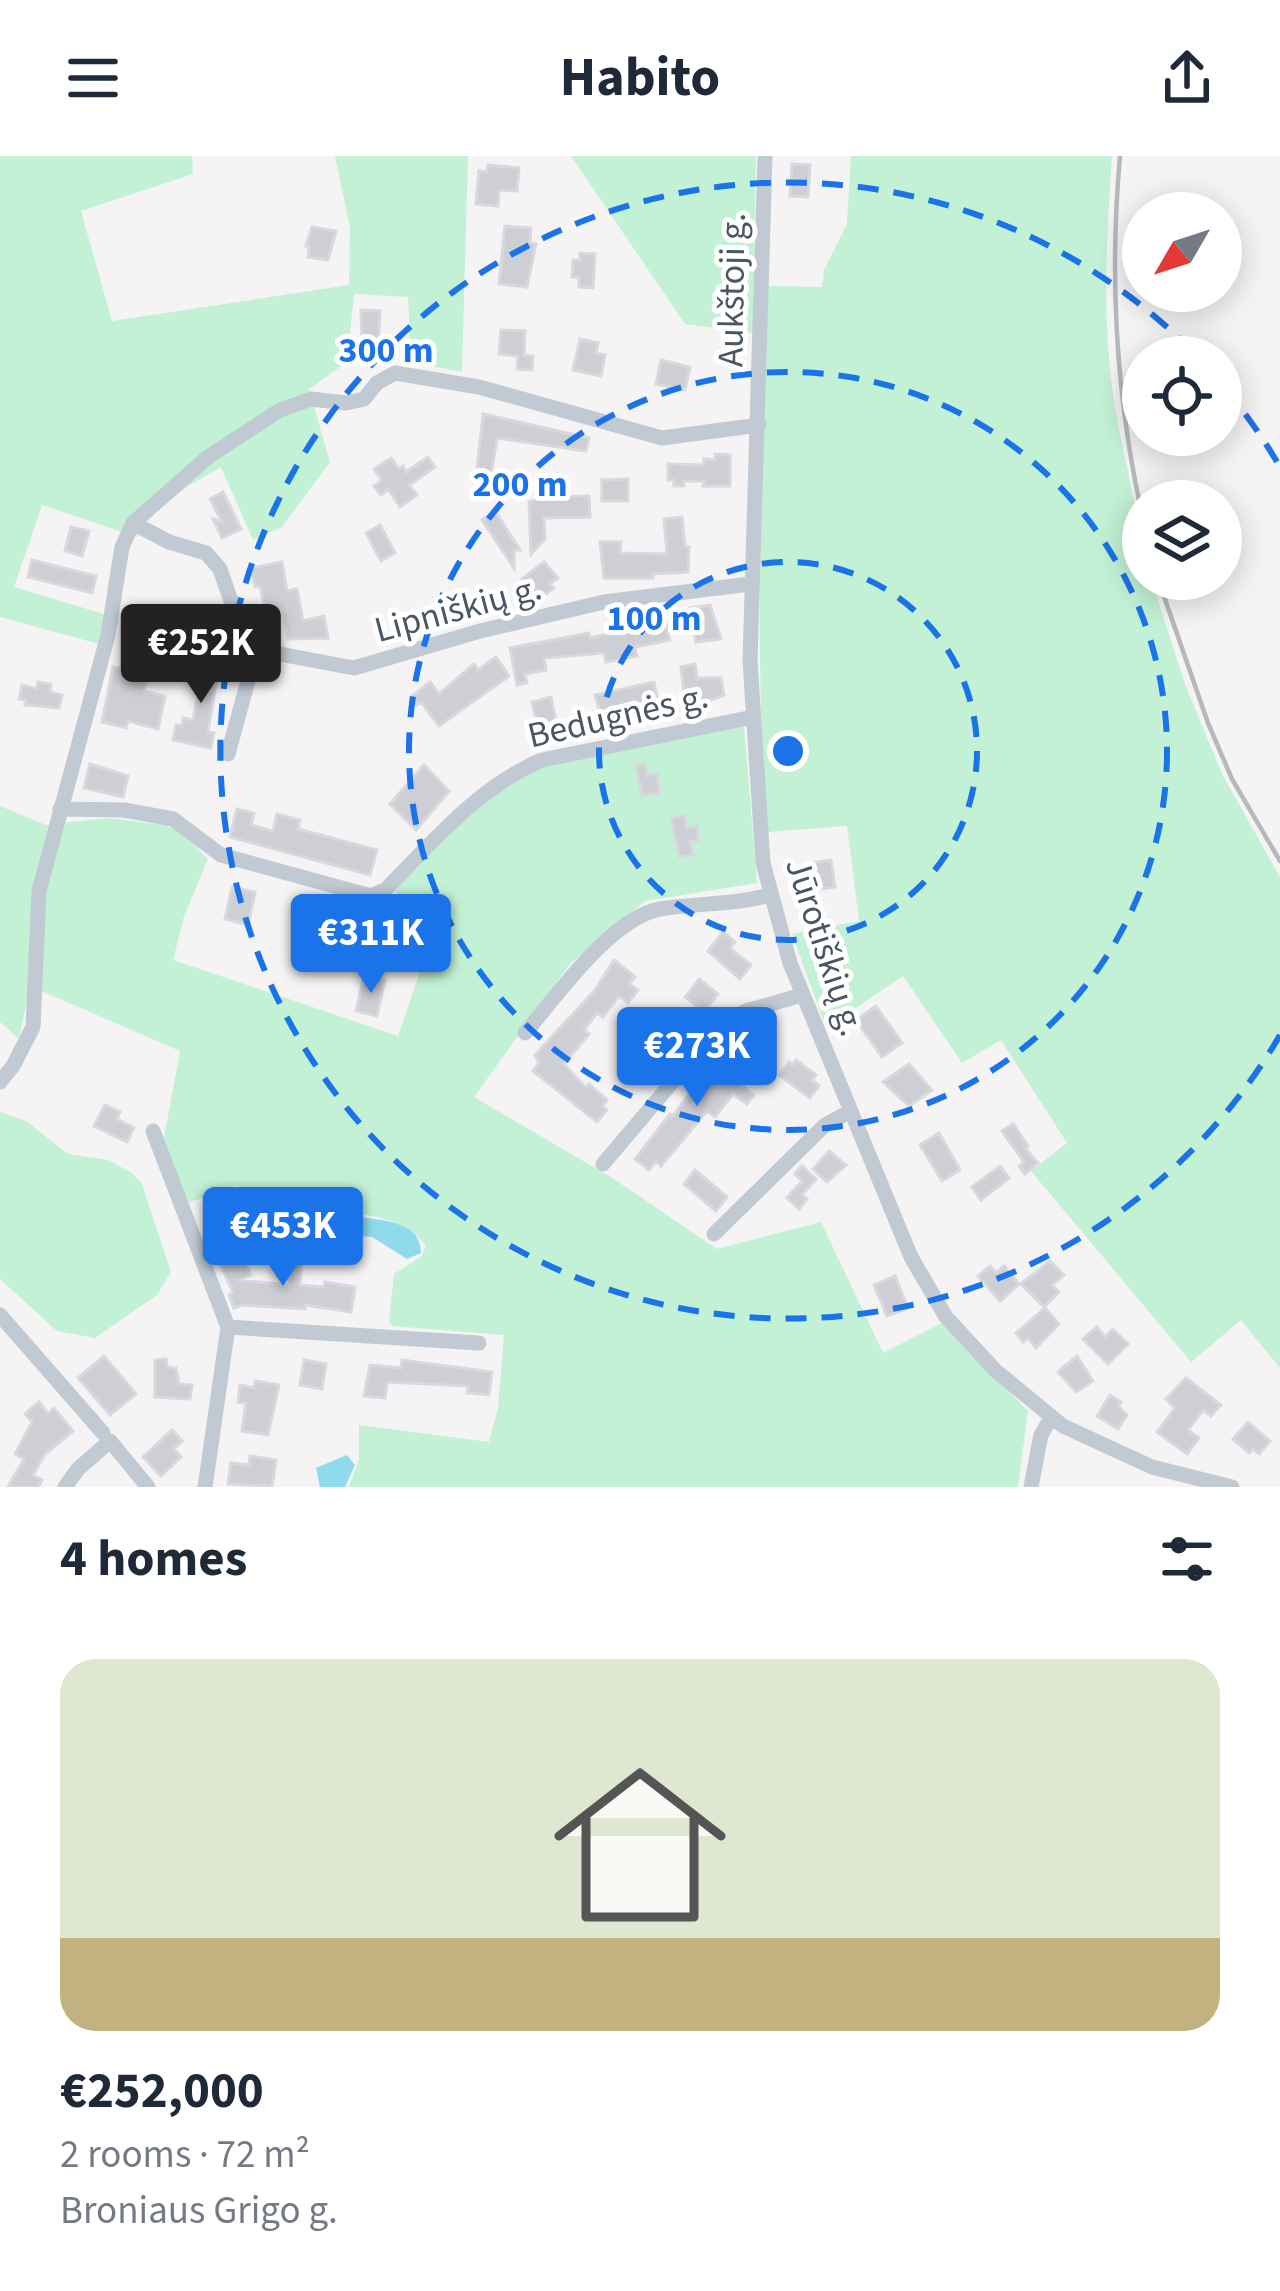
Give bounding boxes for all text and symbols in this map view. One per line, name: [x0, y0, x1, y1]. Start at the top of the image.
text: Habito: [560, 40, 720, 117]
icon: menu: [60, 45, 126, 111]
icon: share: [1154, 45, 1220, 111]
north arrow: [1122, 192, 1242, 312]
map controls: [1122, 192, 1242, 600]
street label: Aukštoji g.: [705, 212, 759, 368]
text: 300 m: [338, 325, 434, 376]
button: locate: [1122, 336, 1242, 456]
text: 200 m: [472, 459, 568, 510]
button: layers: [1122, 480, 1242, 600]
street label: Lipniškių g.: [369, 562, 547, 656]
text: 100 m: [606, 593, 702, 644]
pin: €252K: [117, 604, 285, 706]
text: €252K: [148, 615, 254, 671]
street label: Bedugnės g.: [523, 670, 713, 762]
centre of rings: [767, 730, 809, 772]
street label: Jūrotiškių g.: [772, 851, 878, 1043]
pin: €311K: [287, 894, 455, 996]
text: €311K: [318, 905, 424, 961]
pin: €273K: [613, 1007, 781, 1109]
text: €273K: [644, 1018, 750, 1074]
pin: €453K: [199, 1187, 367, 1289]
text: €453K: [230, 1198, 336, 1254]
text: 4 homes: [60, 1523, 247, 1595]
icon: filters: [1154, 1526, 1220, 1592]
icon: home: [532, 1737, 748, 1953]
text: €252,000: [60, 2055, 264, 2127]
text: 2 rooms · 72 m²: [60, 2127, 310, 2183]
text: Broniaus Grigo g.: [60, 2183, 338, 2239]

